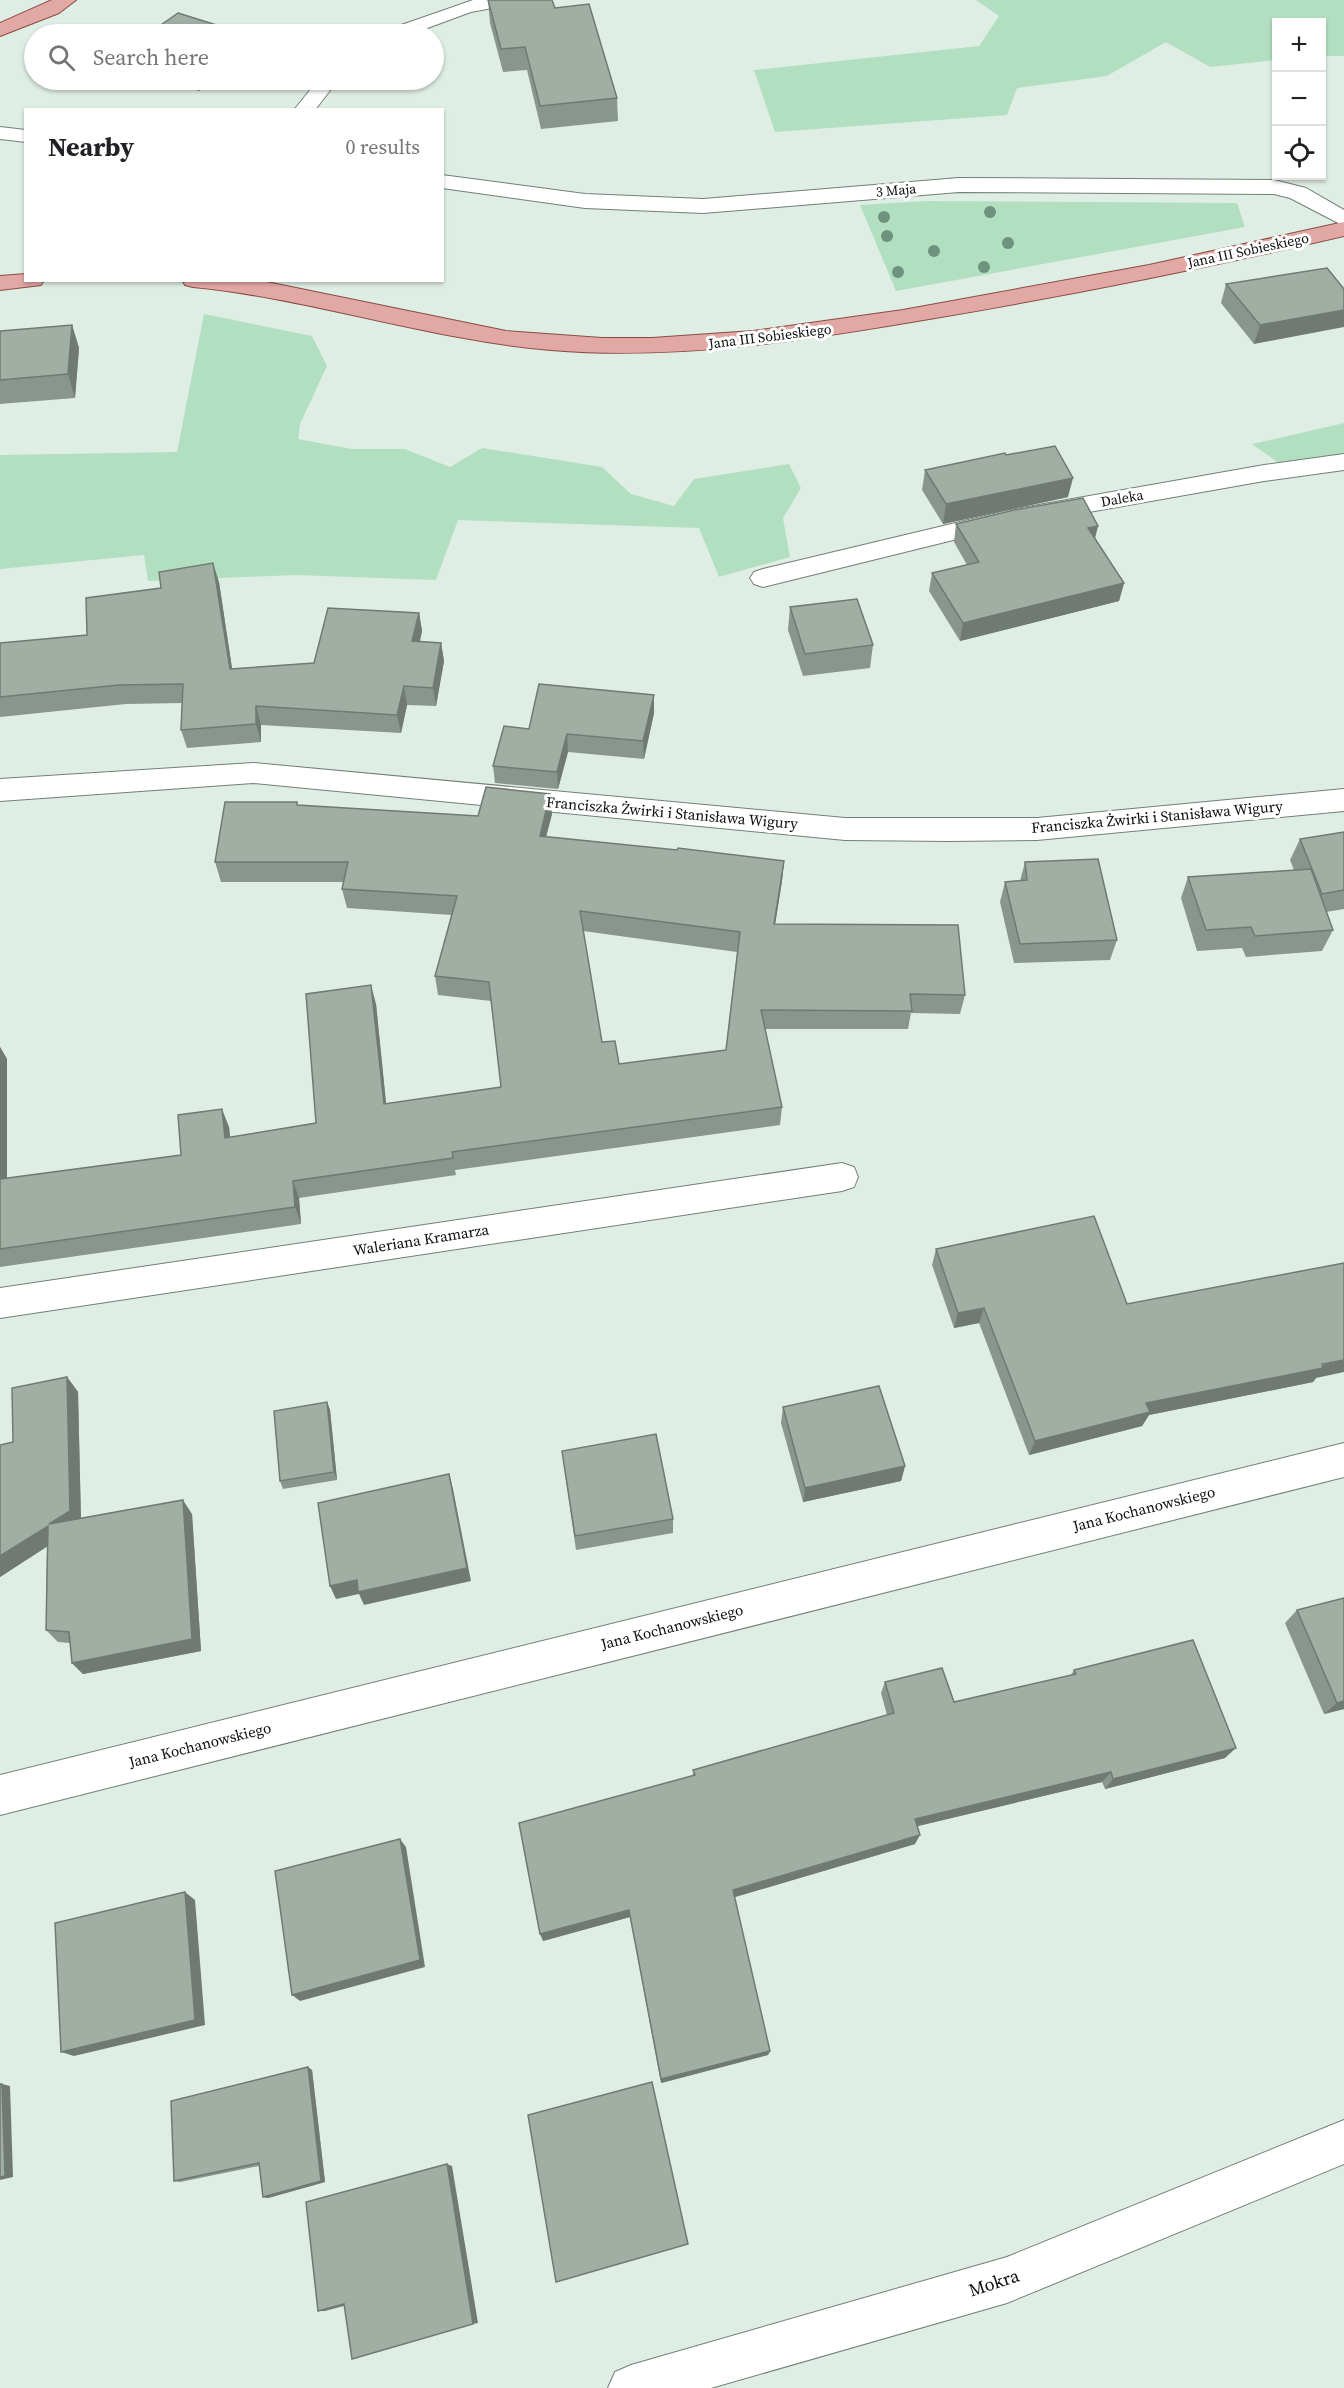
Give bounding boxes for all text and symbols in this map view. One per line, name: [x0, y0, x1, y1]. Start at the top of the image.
map controls: [1272, 18, 1326, 180]
button: +: [1272, 18, 1326, 72]
search box: [24, 24, 444, 90]
icon: search: [45, 41, 78, 74]
text: Search here: [93, 42, 209, 72]
button: −: [1272, 72, 1326, 126]
button: locate: [1272, 126, 1326, 180]
text: Nearby: [48, 129, 134, 165]
text: 0 results: [345, 133, 420, 161]
street label: 3 Maja: [875, 178, 918, 202]
street label: Jana III Sobieskiego: [1185, 227, 1311, 273]
street label: Jana III Sobieskiego: [707, 319, 833, 354]
street label: Daleka: [1099, 484, 1146, 512]
street label: Franciszka Żwirki i Stanisława Wigury: [545, 791, 799, 834]
street label: Franciszka Żwirki i Stanisława Wigury: [1030, 795, 1284, 838]
street label: Waleriana Kramarza: [351, 1218, 491, 1261]
street label: Jana Kochanowskiego: [1070, 1481, 1217, 1537]
street label: Jana Kochanowskiego: [598, 1599, 745, 1655]
street label: Jana Kochanowskiego: [126, 1717, 273, 1773]
street label: Mokra: [965, 2262, 1023, 2302]

